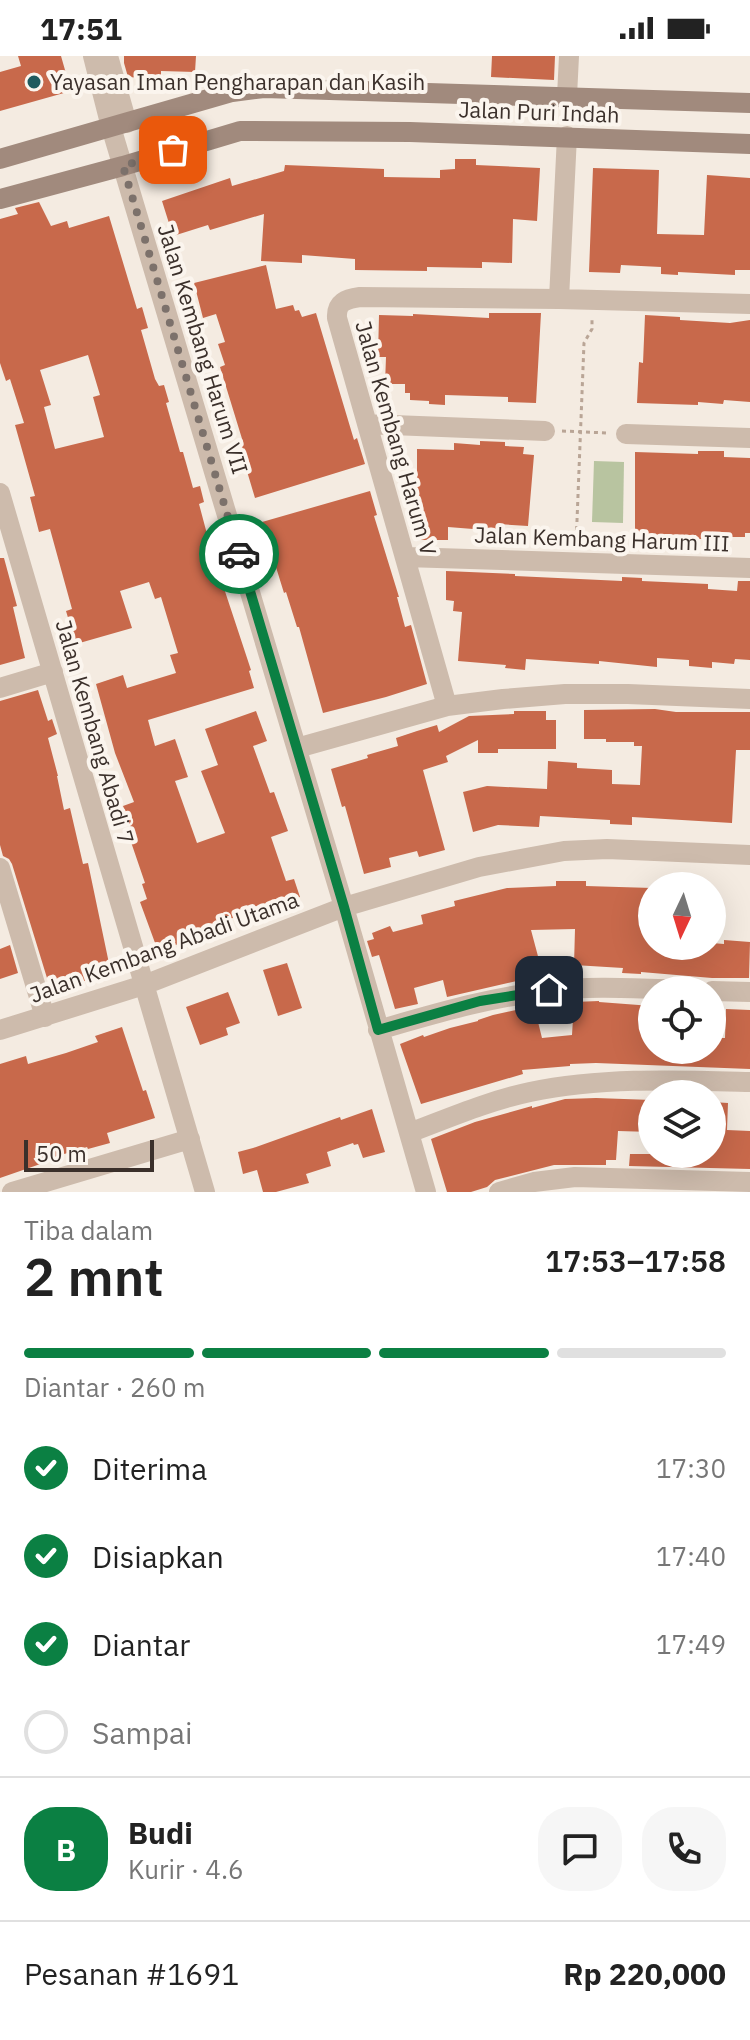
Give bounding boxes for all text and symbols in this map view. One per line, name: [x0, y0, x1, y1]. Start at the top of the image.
text: 17:51: [40, 9, 122, 48]
place label: Yayasan Iman Pengharapan dan Kasih: [50, 67, 425, 96]
marker: Yayasan Iman Pengharapan dan Kasih: [25, 73, 43, 91]
street label: Jalan Puri Indah: [458, 94, 620, 129]
pin: [139, 116, 207, 184]
icon: bag: [151, 128, 195, 172]
street label: Jalan Kembang Harum VII: [152, 220, 255, 477]
street label: Jalan Kembang Harum V: [349, 317, 444, 558]
courier: [199, 514, 279, 594]
street label: Jalan Kembang Harum III: [474, 520, 730, 557]
icon: car: [217, 532, 261, 576]
street label: Jalan Kembang Abadi 7: [50, 616, 141, 847]
north arrow: [638, 872, 726, 960]
map controls: [638, 872, 726, 1168]
street label: Jalan Kembang Abadi Utama: [25, 884, 303, 1009]
pin: [515, 956, 583, 1024]
icon: home: [527, 968, 571, 1012]
button: locate: [638, 976, 726, 1064]
button: layers: [638, 1080, 726, 1168]
scale bar: [24, 1136, 154, 1172]
text: 50 m: [36, 1139, 87, 1168]
text: Tiba dalam: [24, 1213, 153, 1247]
text: 17:53–17:58: [545, 1241, 726, 1280]
text: 2 mnt: [24, 1243, 164, 1310]
text: Diantar · 260 m: [24, 1370, 206, 1404]
icon: check: [24, 1446, 68, 1490]
text: Diterima: [92, 1449, 207, 1488]
text: 17:30: [656, 1451, 726, 1485]
icon: check: [24, 1534, 68, 1578]
text: Disiapkan: [92, 1537, 224, 1576]
text: 17:40: [656, 1539, 726, 1573]
icon: check: [24, 1622, 68, 1666]
text: Diantar: [92, 1625, 190, 1664]
text: 17:49: [656, 1627, 726, 1661]
text: Sampai: [92, 1713, 193, 1752]
button: chat: [538, 1807, 622, 1891]
button: phone: [642, 1807, 726, 1891]
text: Budi: [128, 1813, 193, 1852]
text: B: [56, 1830, 76, 1869]
text: Kurir · 4.6: [128, 1852, 244, 1886]
text: Pesanan #1691: [24, 1954, 239, 1993]
text: Rp 220,000: [563, 1954, 726, 1993]

